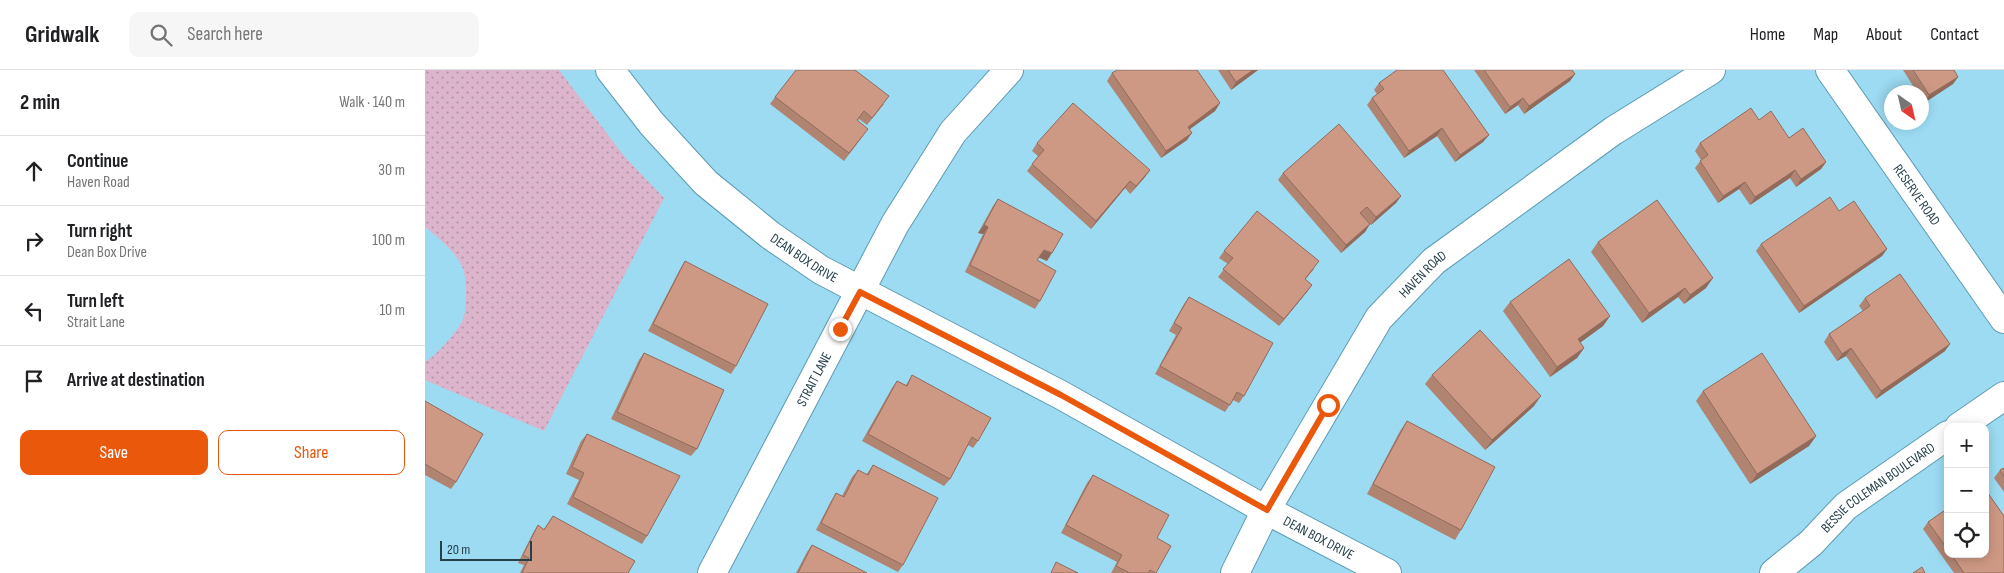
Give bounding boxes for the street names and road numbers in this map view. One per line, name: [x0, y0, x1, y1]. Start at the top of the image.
street label: RESERVE ROAD: [1889, 161, 1944, 229]
street label: DEAN BOX DRIVE: [767, 230, 841, 286]
street label: HAVEN ROAD: [1395, 247, 1450, 301]
street label: STRAIT LANE: [793, 349, 835, 409]
street label: BESSIE COLEMAN BOULEVARD: [1817, 439, 1938, 536]
street label: DEAN BOX DRIVE: [1280, 513, 1357, 563]

